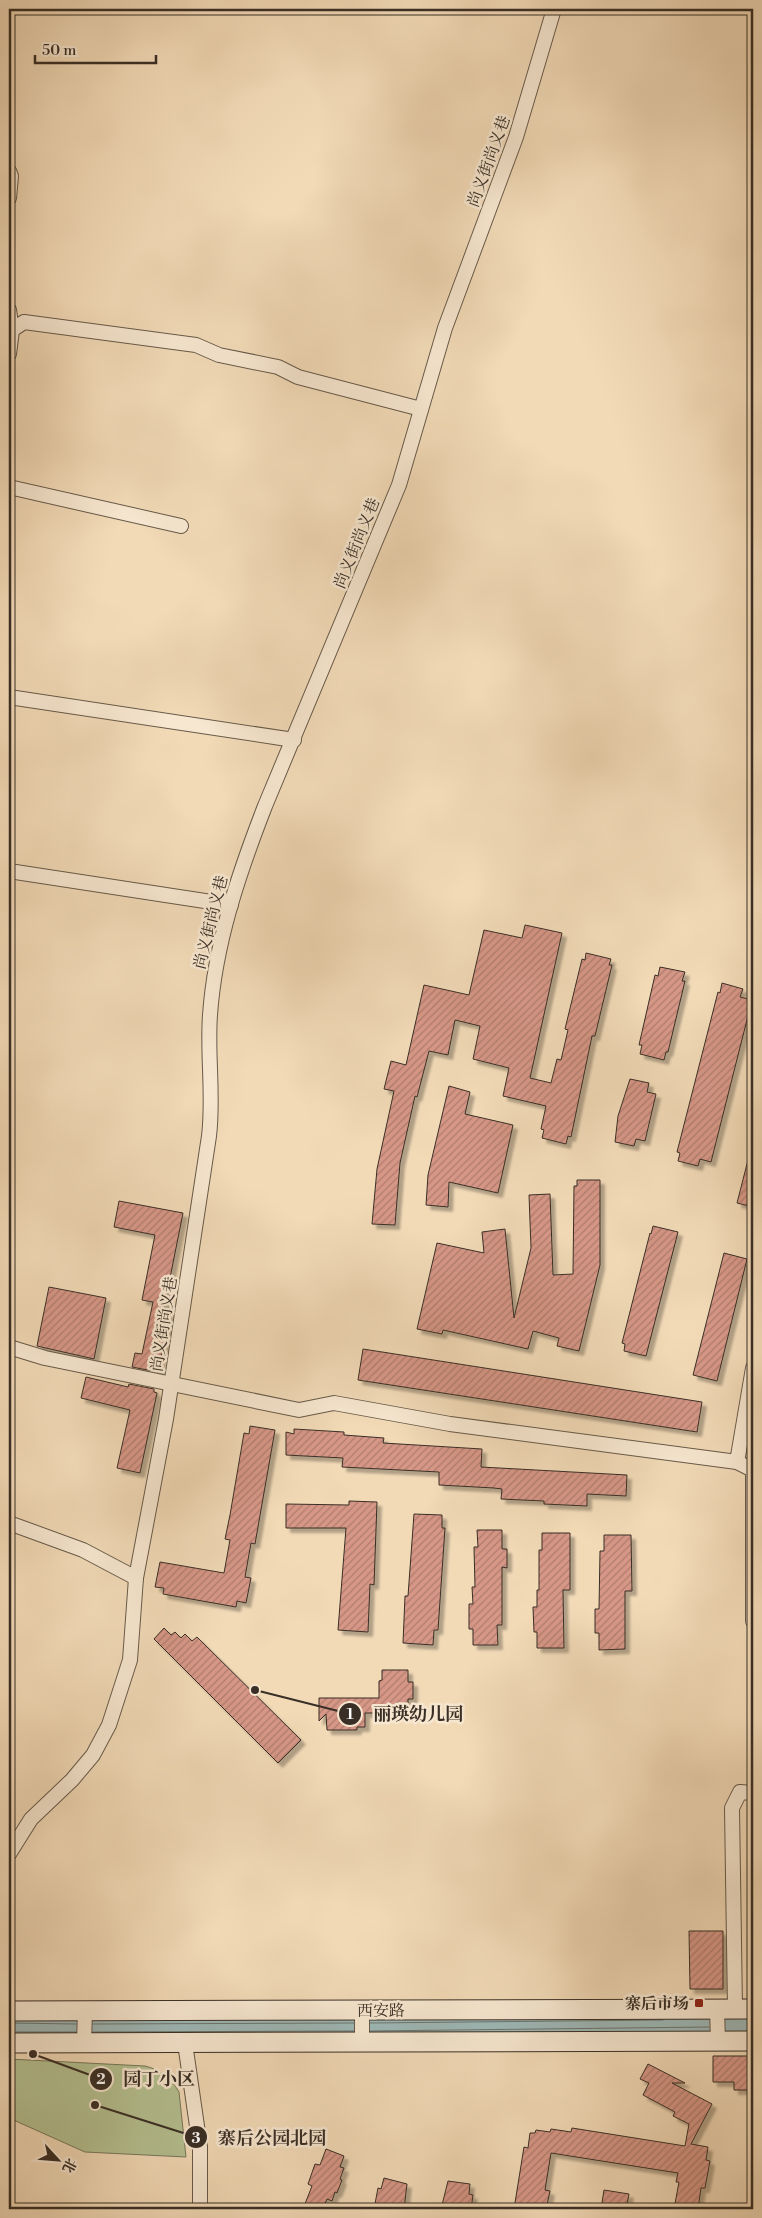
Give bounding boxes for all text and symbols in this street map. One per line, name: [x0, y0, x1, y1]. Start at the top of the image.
scale bar: [35, 32, 156, 64]
text: 50 m: [42, 41, 76, 60]
street label: 尚义街尚义巷: [463, 113, 515, 210]
street label: 尚义街尚义巷: [330, 495, 384, 592]
street label: 尚义街尚义巷: [190, 873, 232, 971]
street label: 尚义街尚义巷: [147, 1275, 181, 1373]
callout: 丽瑛幼儿园: [338, 1698, 473, 1731]
text: 丽瑛幼儿园: [373, 1703, 463, 1726]
text: 1: [346, 1705, 354, 1724]
place label: 寨后市场: [625, 1994, 689, 2014]
marker: 寨后市场: [693, 1997, 705, 2009]
street label: 西安路: [357, 2001, 405, 2021]
callout: 园丁小区: [88, 2062, 205, 2095]
text: 园丁小区: [123, 2068, 195, 2091]
text: 2: [96, 2070, 106, 2089]
callout: 寨后公园北园: [183, 2121, 336, 2154]
text: 寨后公园北园: [218, 2127, 326, 2150]
text: 3: [191, 2129, 201, 2148]
north arrow: [32, 2136, 82, 2186]
text: 北: [58, 2155, 80, 2175]

